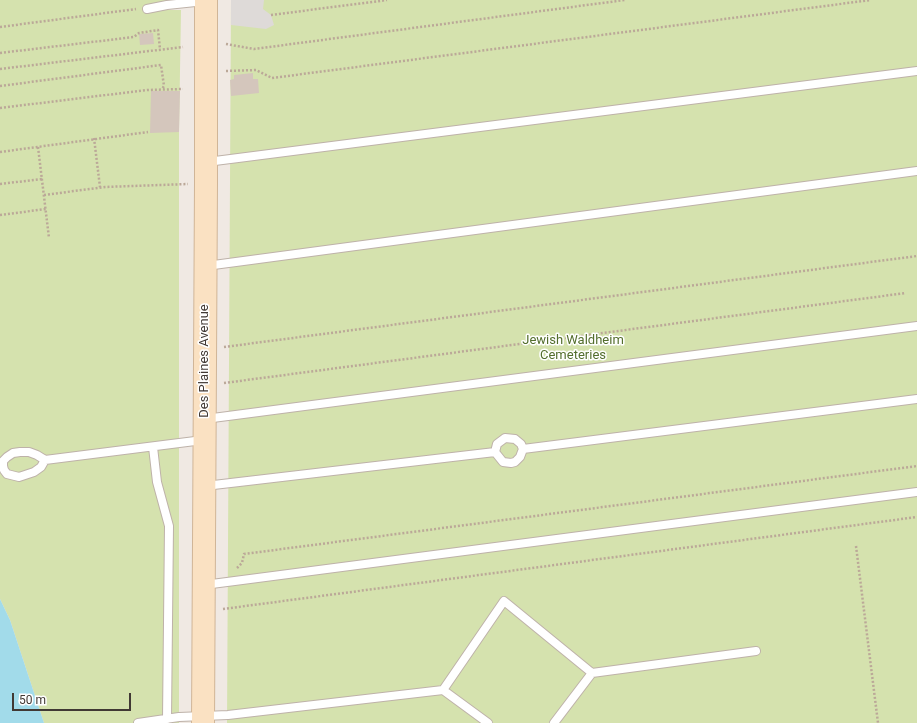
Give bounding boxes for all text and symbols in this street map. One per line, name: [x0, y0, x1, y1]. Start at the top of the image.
street label: Des Plaines Avenue: [197, 304, 213, 418]
park label: Jewish Waldheim Cemeteries: [522, 333, 624, 364]
scale bar: [14, 685, 133, 711]
text: 50 m: [19, 693, 46, 707]

